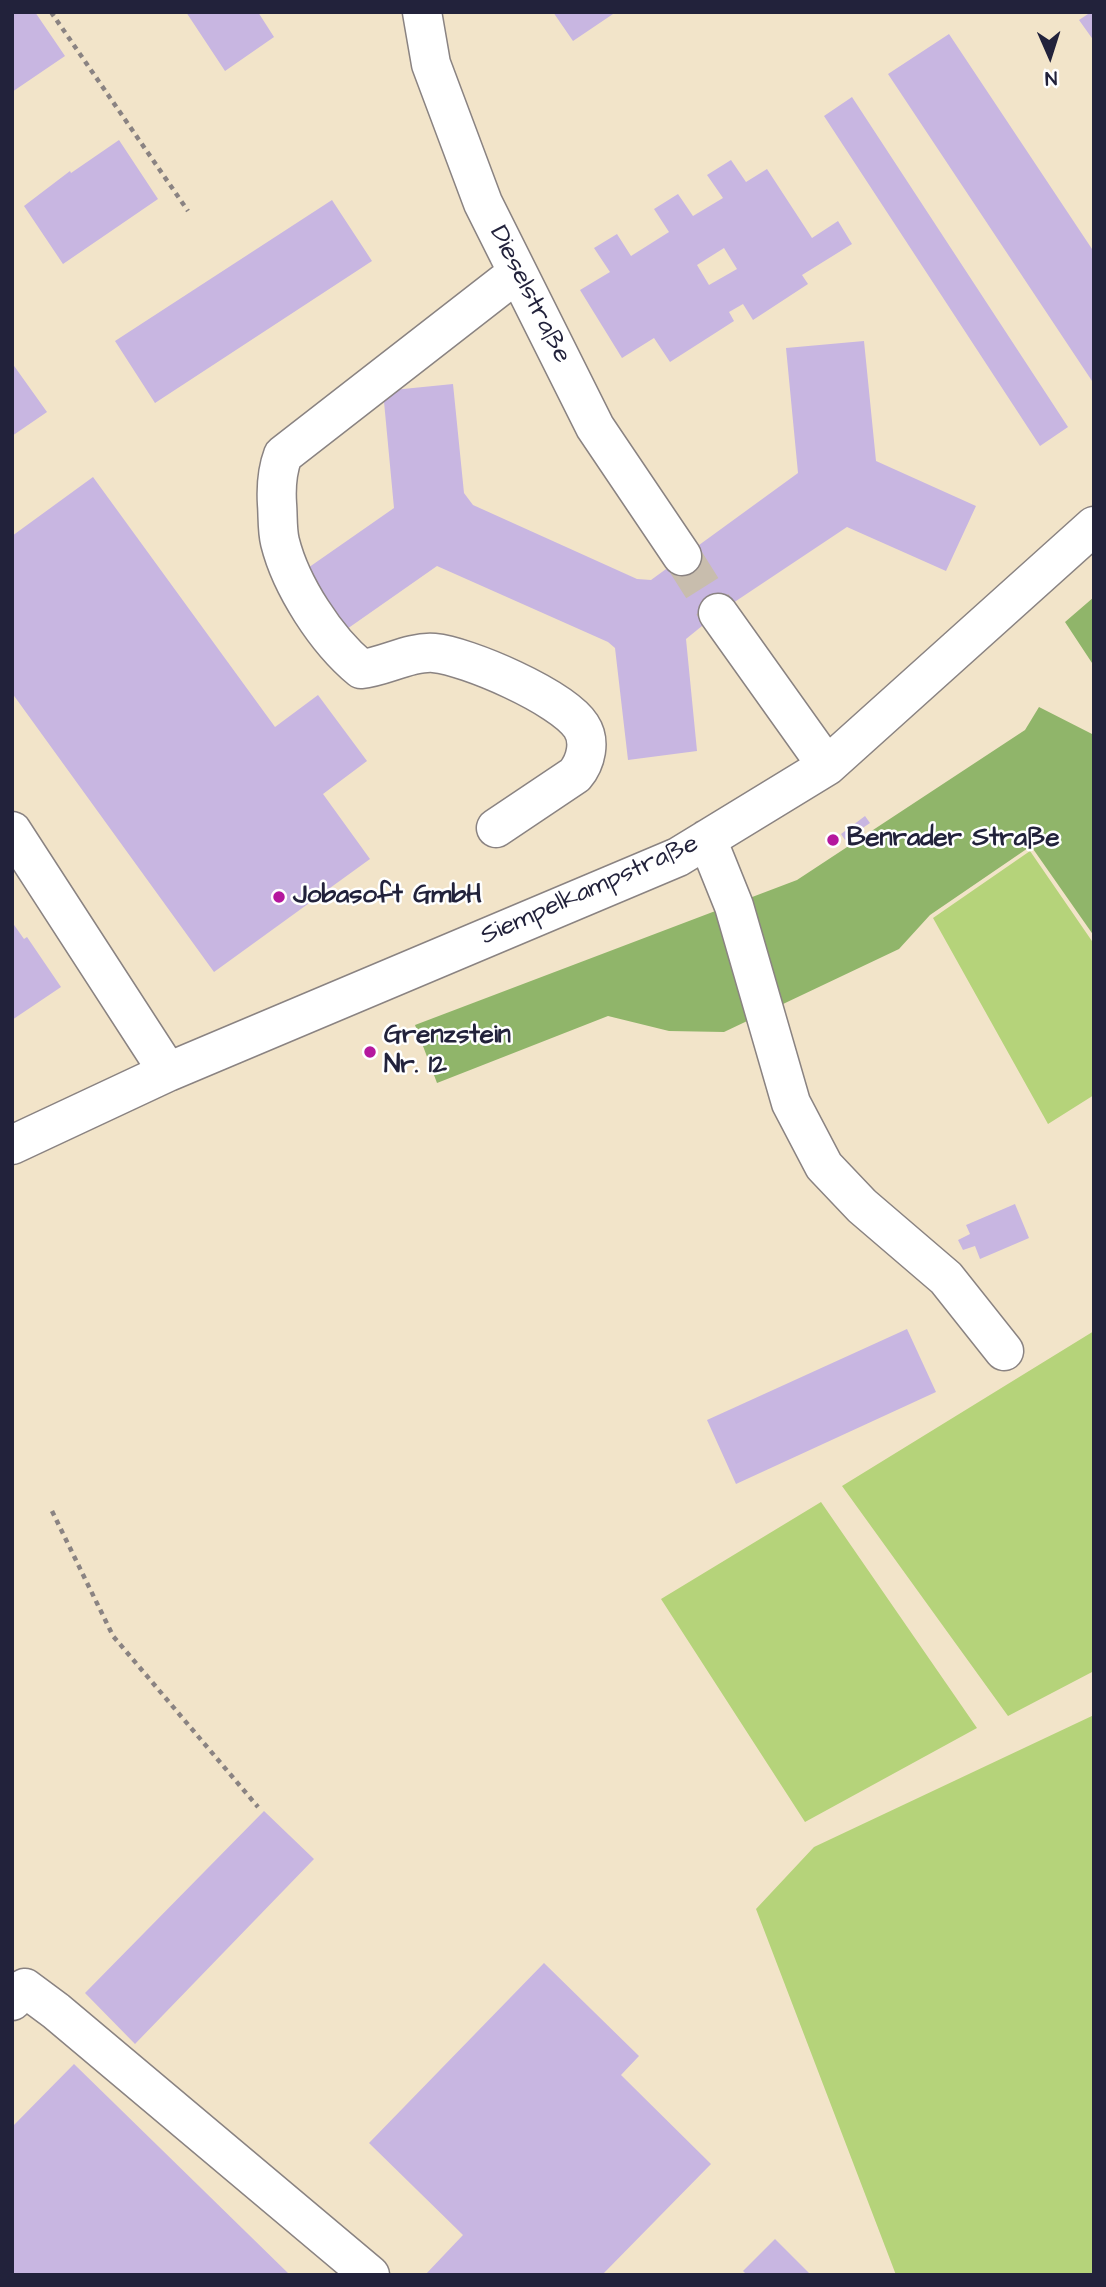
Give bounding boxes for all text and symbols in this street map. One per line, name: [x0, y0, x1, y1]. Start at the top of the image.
north arrow: [1015, 21, 1085, 91]
text: N: [1044, 64, 1058, 91]
street label: Dieselstraße: [481, 221, 577, 369]
place label: Benrader Straße: [847, 824, 1060, 856]
street label: Siempelkampstraße: [476, 829, 704, 953]
marker: Benrader Straße: [825, 832, 841, 848]
place label: Jobasoft GmbH: [293, 881, 482, 913]
marker: Jobasoft GmbH: [271, 889, 287, 905]
place label: Grenzstein Nr. 12: [384, 1021, 511, 1082]
marker: Grenzstein Nr. 12: [362, 1044, 378, 1060]

